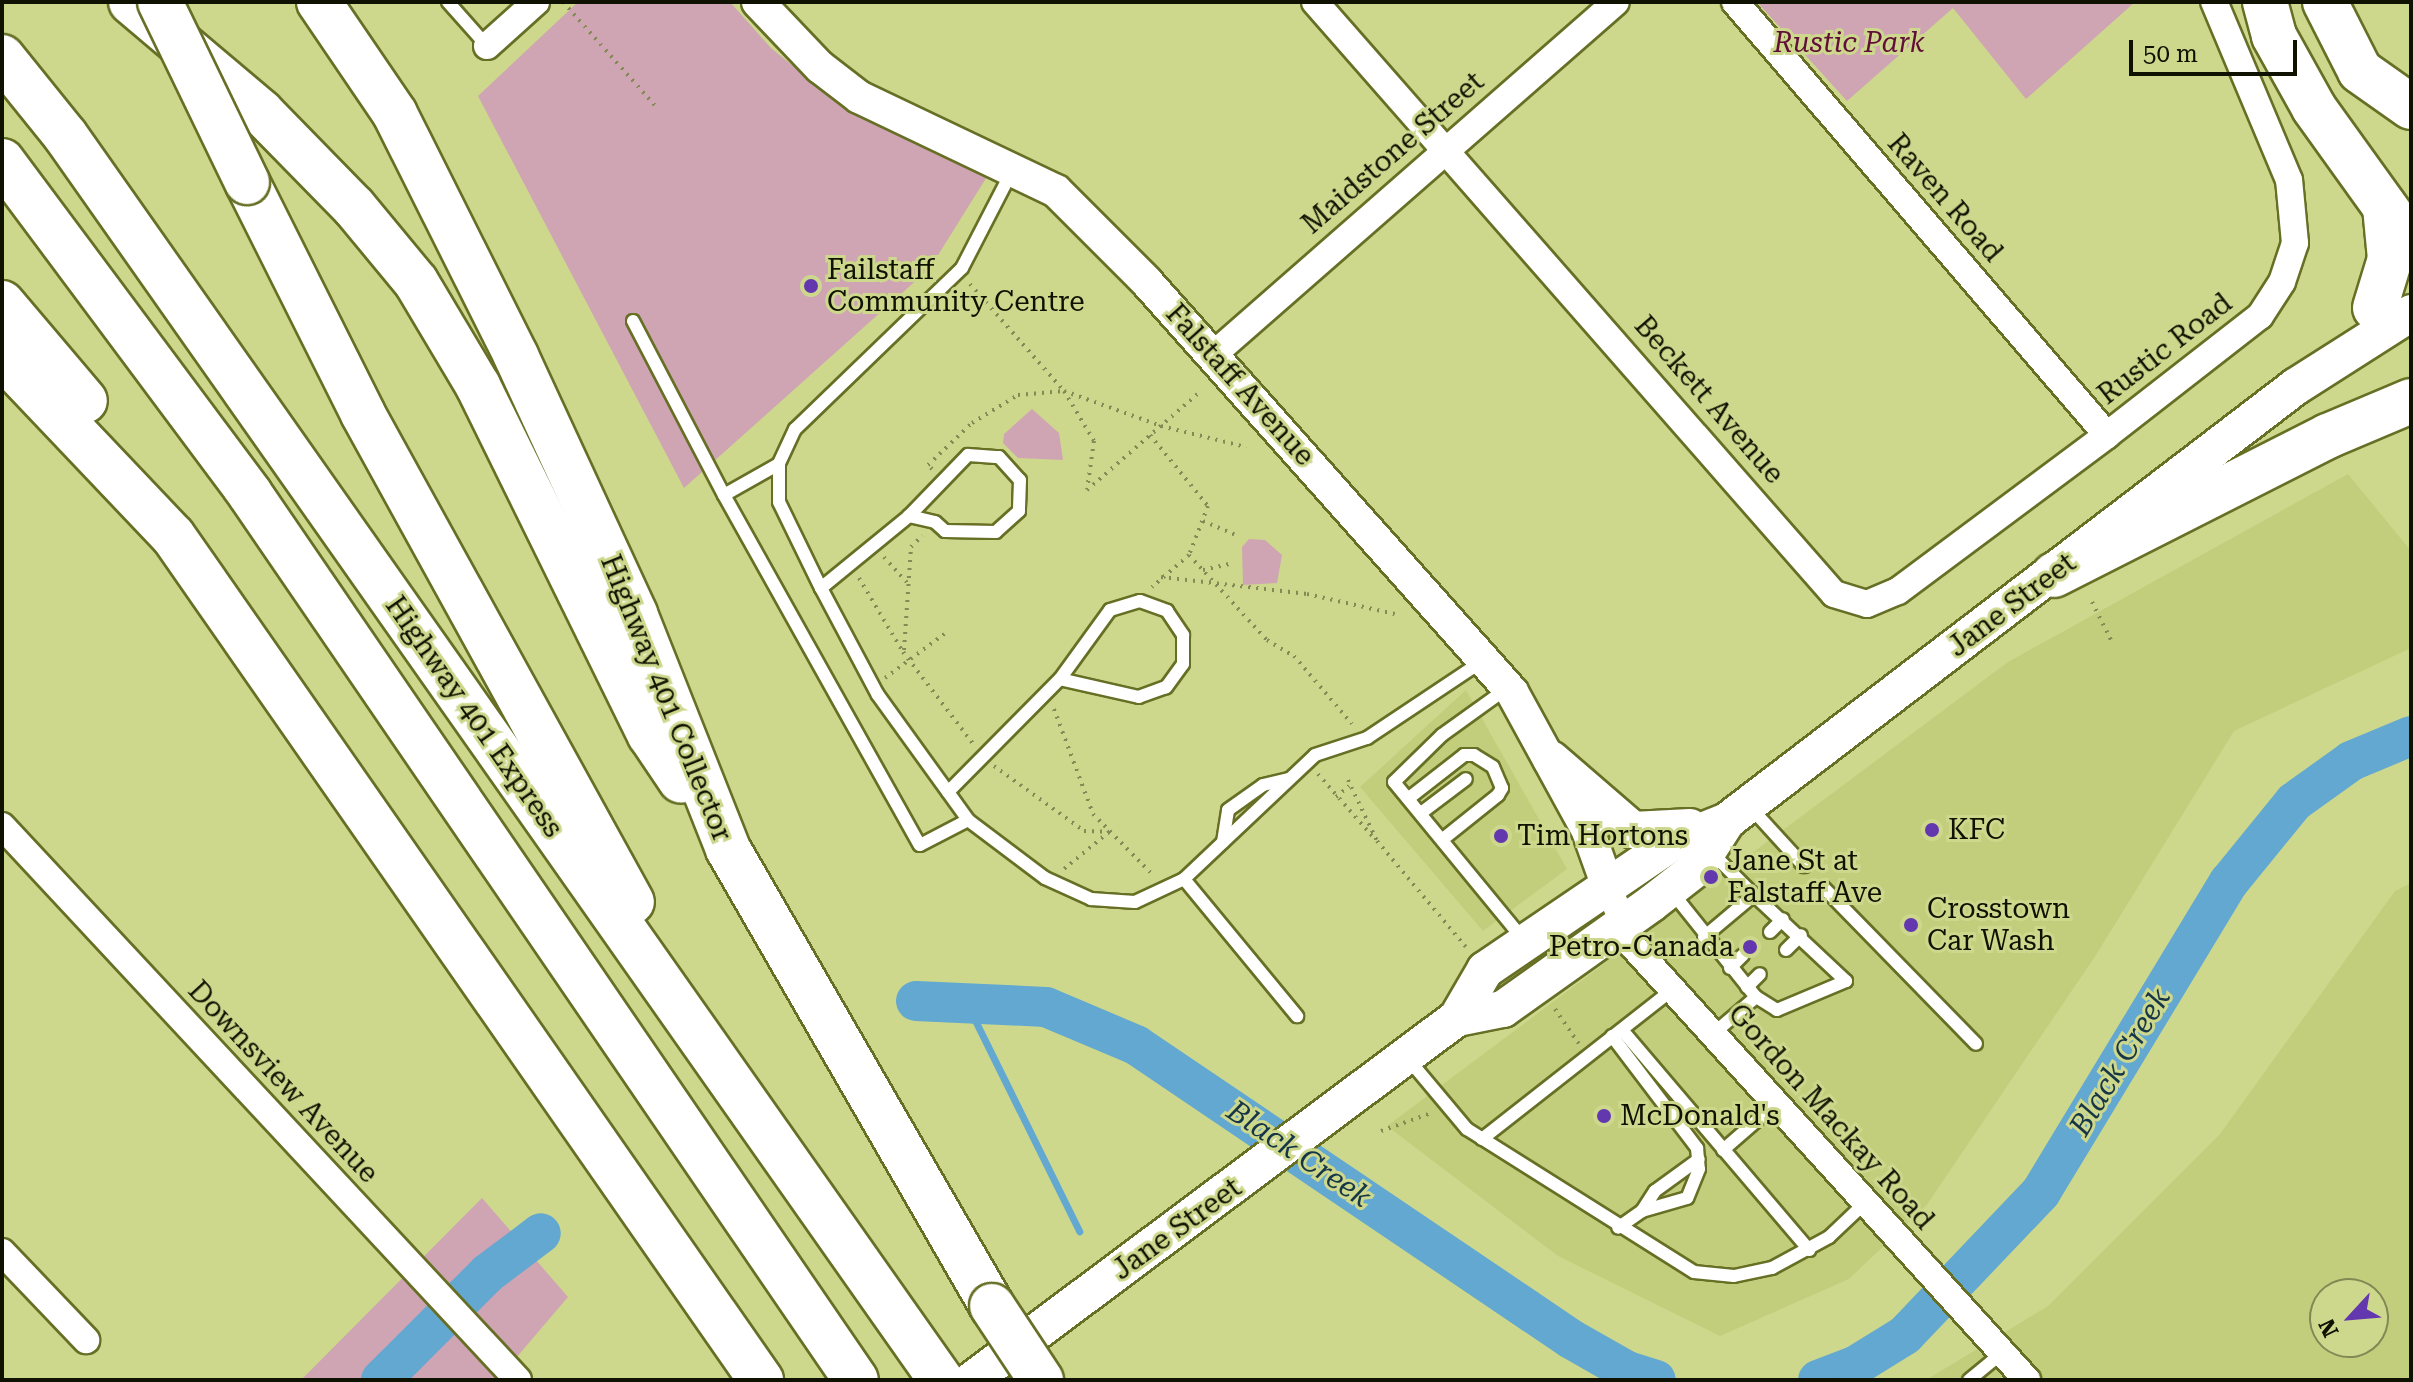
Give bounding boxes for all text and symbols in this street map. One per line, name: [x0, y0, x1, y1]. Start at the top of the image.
scale bar: [2133, 24, 2301, 74]
park label: Rustic Park: [1773, 26, 1925, 60]
text: 50 m: [2143, 40, 2198, 68]
street label: Maidstone Street: [1295, 65, 1491, 241]
street label: Raven Road: [1880, 127, 2010, 269]
place label: Failstaff Community Centre: [827, 253, 1085, 319]
marker: Failstaff Community Centre: [802, 277, 820, 295]
street label: Rustic Road: [2091, 286, 2239, 412]
street label: Falstaff Avenue: [1159, 297, 1321, 473]
street label: Beckett Avenue: [1627, 309, 1791, 491]
street label: Jane Street: [1942, 546, 2082, 664]
street label: Highway 401 Collector: [593, 550, 739, 846]
street label: Highway 401 Express: [378, 590, 570, 844]
place label: KFC: [1948, 813, 2005, 847]
place label: Tim Hortons: [1517, 819, 1688, 853]
marker: KFC: [1923, 821, 1941, 839]
marker: Tim Hortons: [1492, 827, 1510, 845]
place label: Jane St at Falstaff Ave: [1727, 844, 1882, 910]
marker: Jane St at Falstaff Ave: [1702, 868, 1720, 886]
place label: Crosstown Car Wash: [1927, 892, 2070, 958]
marker: Crosstown Car Wash: [1902, 916, 1920, 934]
place label: Petro-Canada: [1549, 930, 1734, 964]
marker: Petro-Canada: [1741, 938, 1759, 956]
street label: Downsview Avenue: [181, 974, 385, 1190]
water label: Black Creek: [2062, 982, 2178, 1142]
street label: Gordon Mackay Road: [1721, 997, 1941, 1237]
water label: Black Creek: [1220, 1093, 1378, 1215]
place label: McDonald's: [1620, 1099, 1780, 1133]
marker: McDonald's: [1595, 1107, 1613, 1125]
street label: Jane Street: [1106, 1171, 1248, 1287]
north arrow: [2309, 1278, 2389, 1358]
text: N: [2314, 1315, 2344, 1341]

